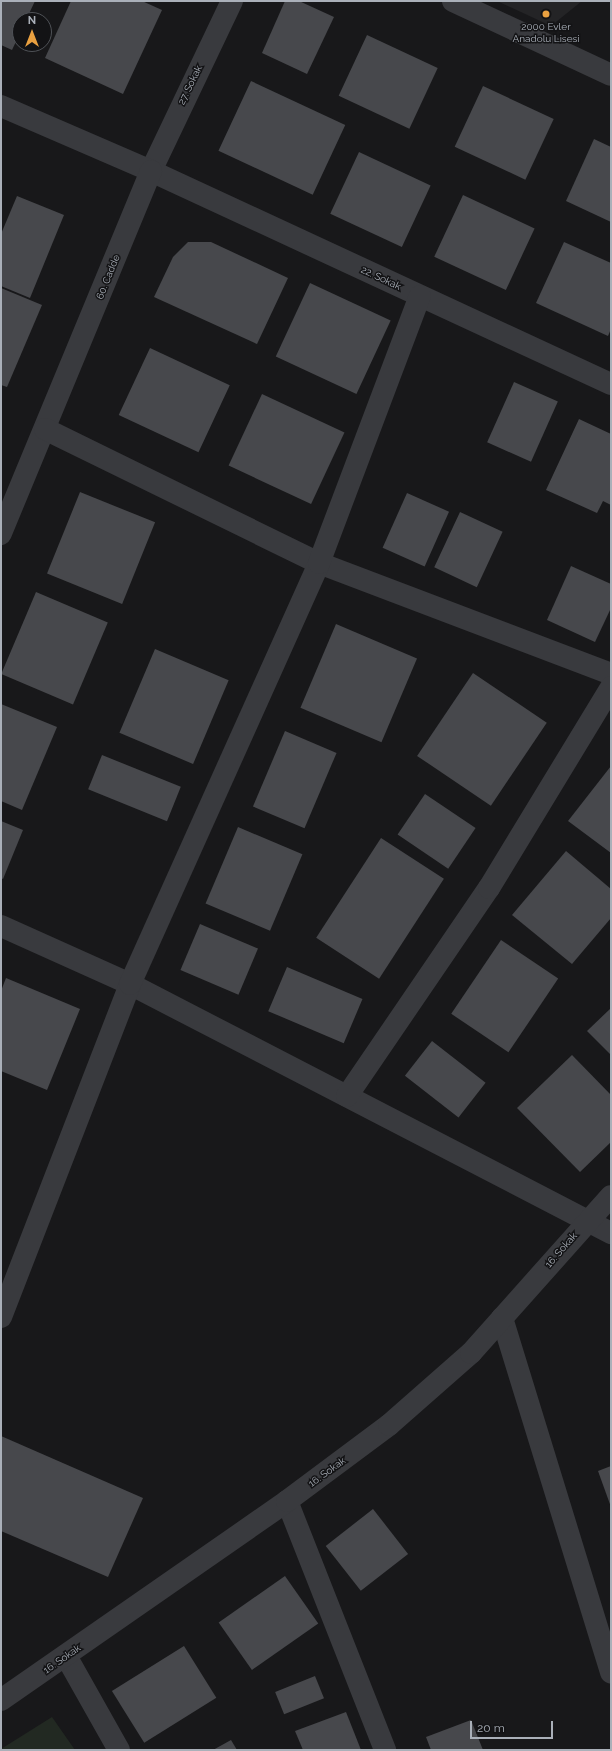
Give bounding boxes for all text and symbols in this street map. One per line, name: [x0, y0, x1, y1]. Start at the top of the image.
marker: 2000 Evler Anadolu Lisesi: [541, 9, 551, 19]
north arrow: [12, 12, 52, 52]
text: N: [28, 14, 36, 27]
place label: 2000 Evler Anadolu Lisesi: [512, 20, 580, 44]
street label: 27. Sokak: [175, 63, 205, 107]
street label: 60. Cadde: [94, 253, 122, 301]
street label: 22. Sokak: [359, 263, 403, 293]
street label: 16. Sokak: [542, 1230, 580, 1270]
street label: 16. Sokak: [306, 1455, 348, 1489]
street label: 16. Sokak: [41, 1642, 83, 1676]
scale bar: [472, 1713, 555, 1739]
text: 20 m: [477, 1721, 505, 1735]

